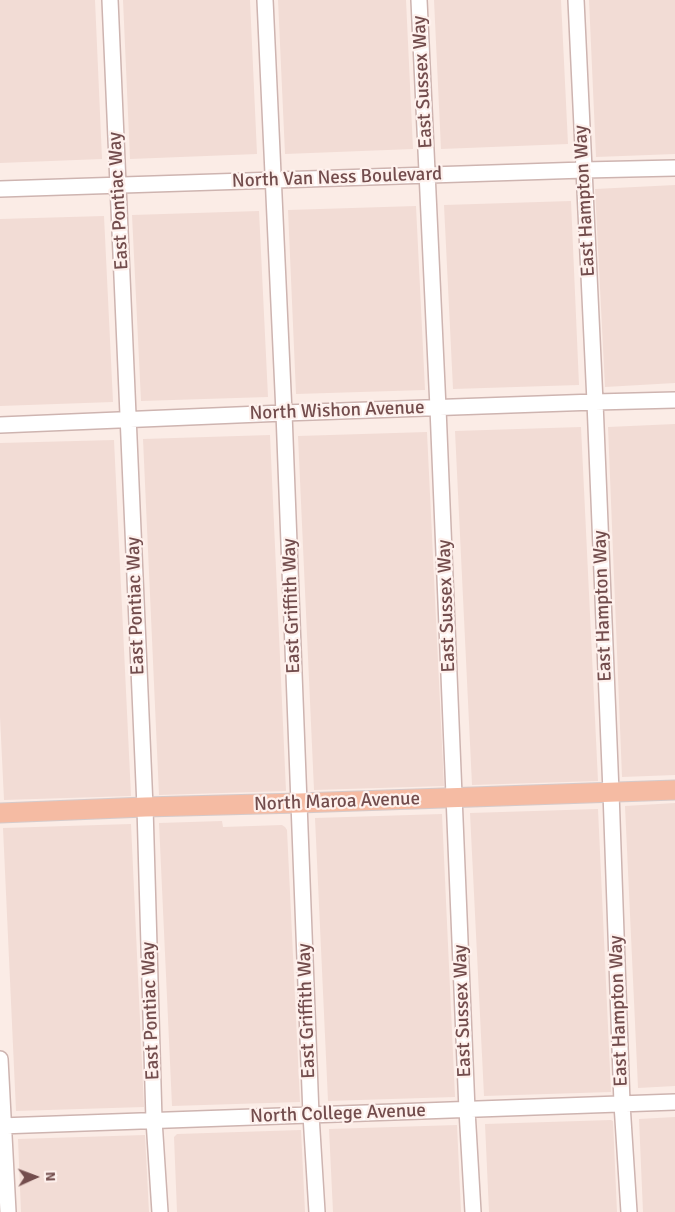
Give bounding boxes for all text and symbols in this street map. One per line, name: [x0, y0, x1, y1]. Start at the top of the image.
street label: East Sussex Way: [408, 15, 438, 149]
street label: East Hampton Way: [570, 125, 600, 277]
street label: East Pontiac Way: [104, 131, 134, 271]
street label: North Van Ness Boulevard: [231, 163, 443, 193]
street label: North Wishon Avenue: [249, 397, 425, 425]
street label: East Hampton Way: [589, 530, 617, 682]
street label: East Pontiac Way: [122, 537, 150, 675]
street label: East Griffith Way: [278, 538, 306, 674]
street label: East Sussex Way: [433, 539, 461, 673]
street label: North Maroa Avenue: [254, 788, 420, 816]
street label: East Hampton Way: [605, 935, 633, 1087]
street label: East Pontiac Way: [137, 942, 165, 1080]
street label: East Griffith Way: [293, 943, 321, 1079]
street label: East Sussex Way: [449, 944, 477, 1078]
street label: North College Avenue: [250, 1100, 426, 1128]
north arrow: [10, 1152, 60, 1202]
text: N: [42, 1171, 59, 1182]

